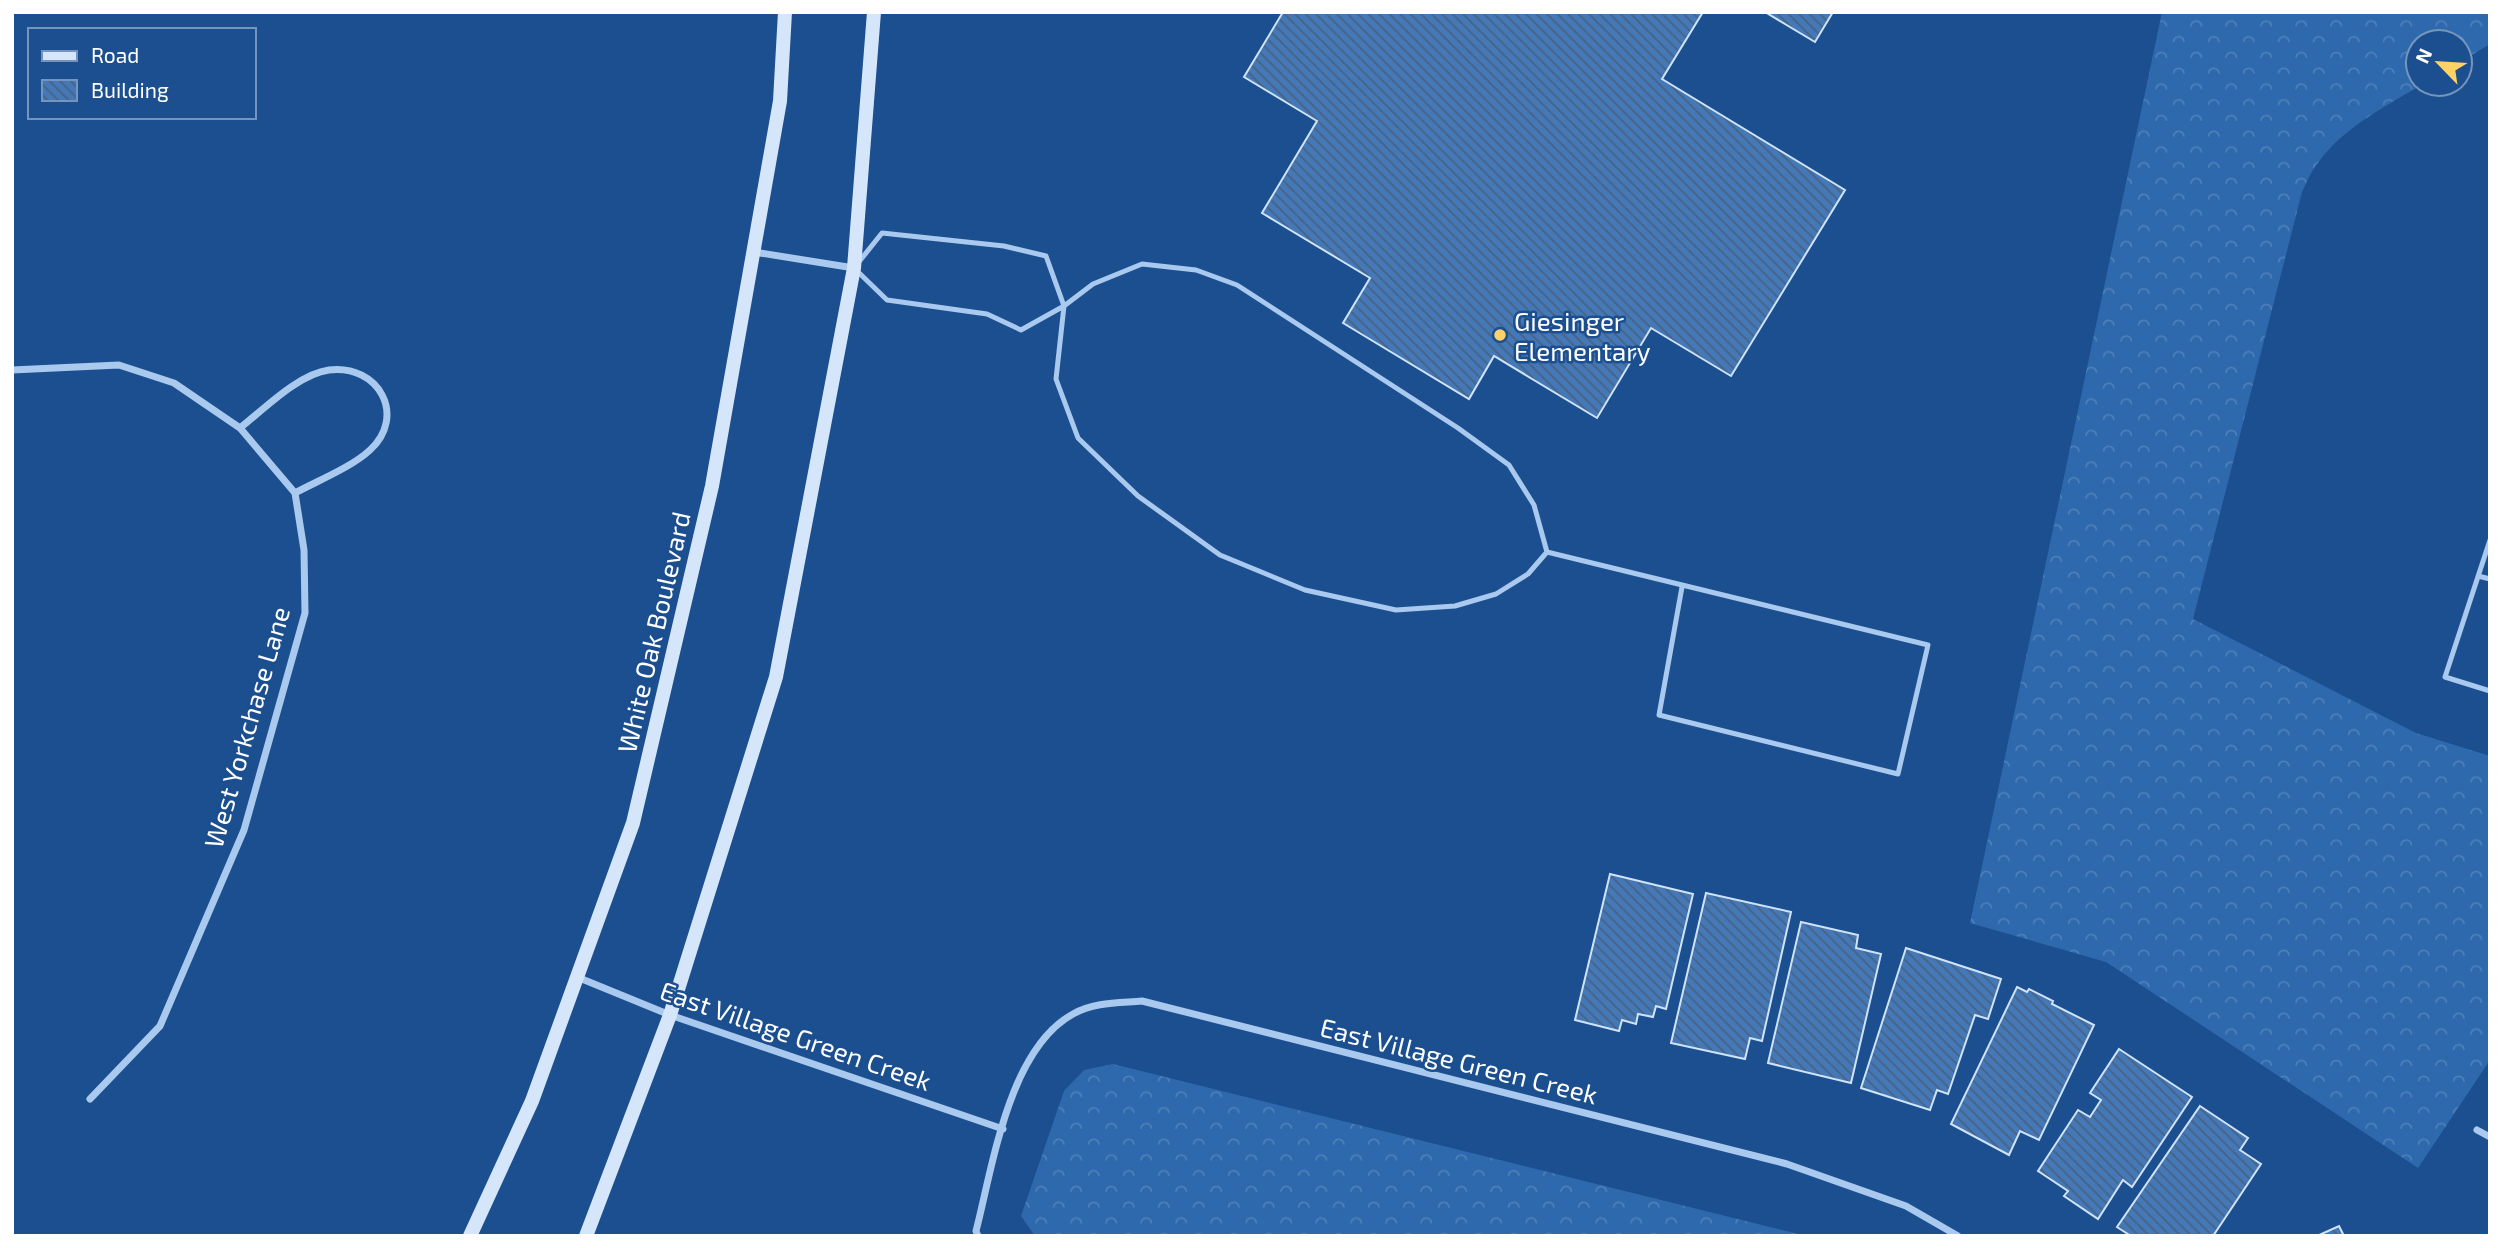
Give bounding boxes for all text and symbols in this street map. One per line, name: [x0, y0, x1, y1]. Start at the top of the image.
legend: [28, 28, 256, 119]
north arrow: [2404, 28, 2474, 98]
text: Road: [91, 42, 139, 67]
text: N: [2410, 45, 2436, 67]
text: Building: [91, 77, 169, 102]
place label: Giesinger Elementary: [1514, 305, 1651, 366]
marker: Giesinger Elementary: [1492, 327, 1508, 343]
street label: White Oak Boulevard: [610, 508, 696, 756]
street label: West Yorkchase Lane: [197, 603, 295, 851]
street label: East Village Green Creek: [656, 974, 936, 1096]
street label: East Village Green Creek: [1317, 1011, 1601, 1109]

